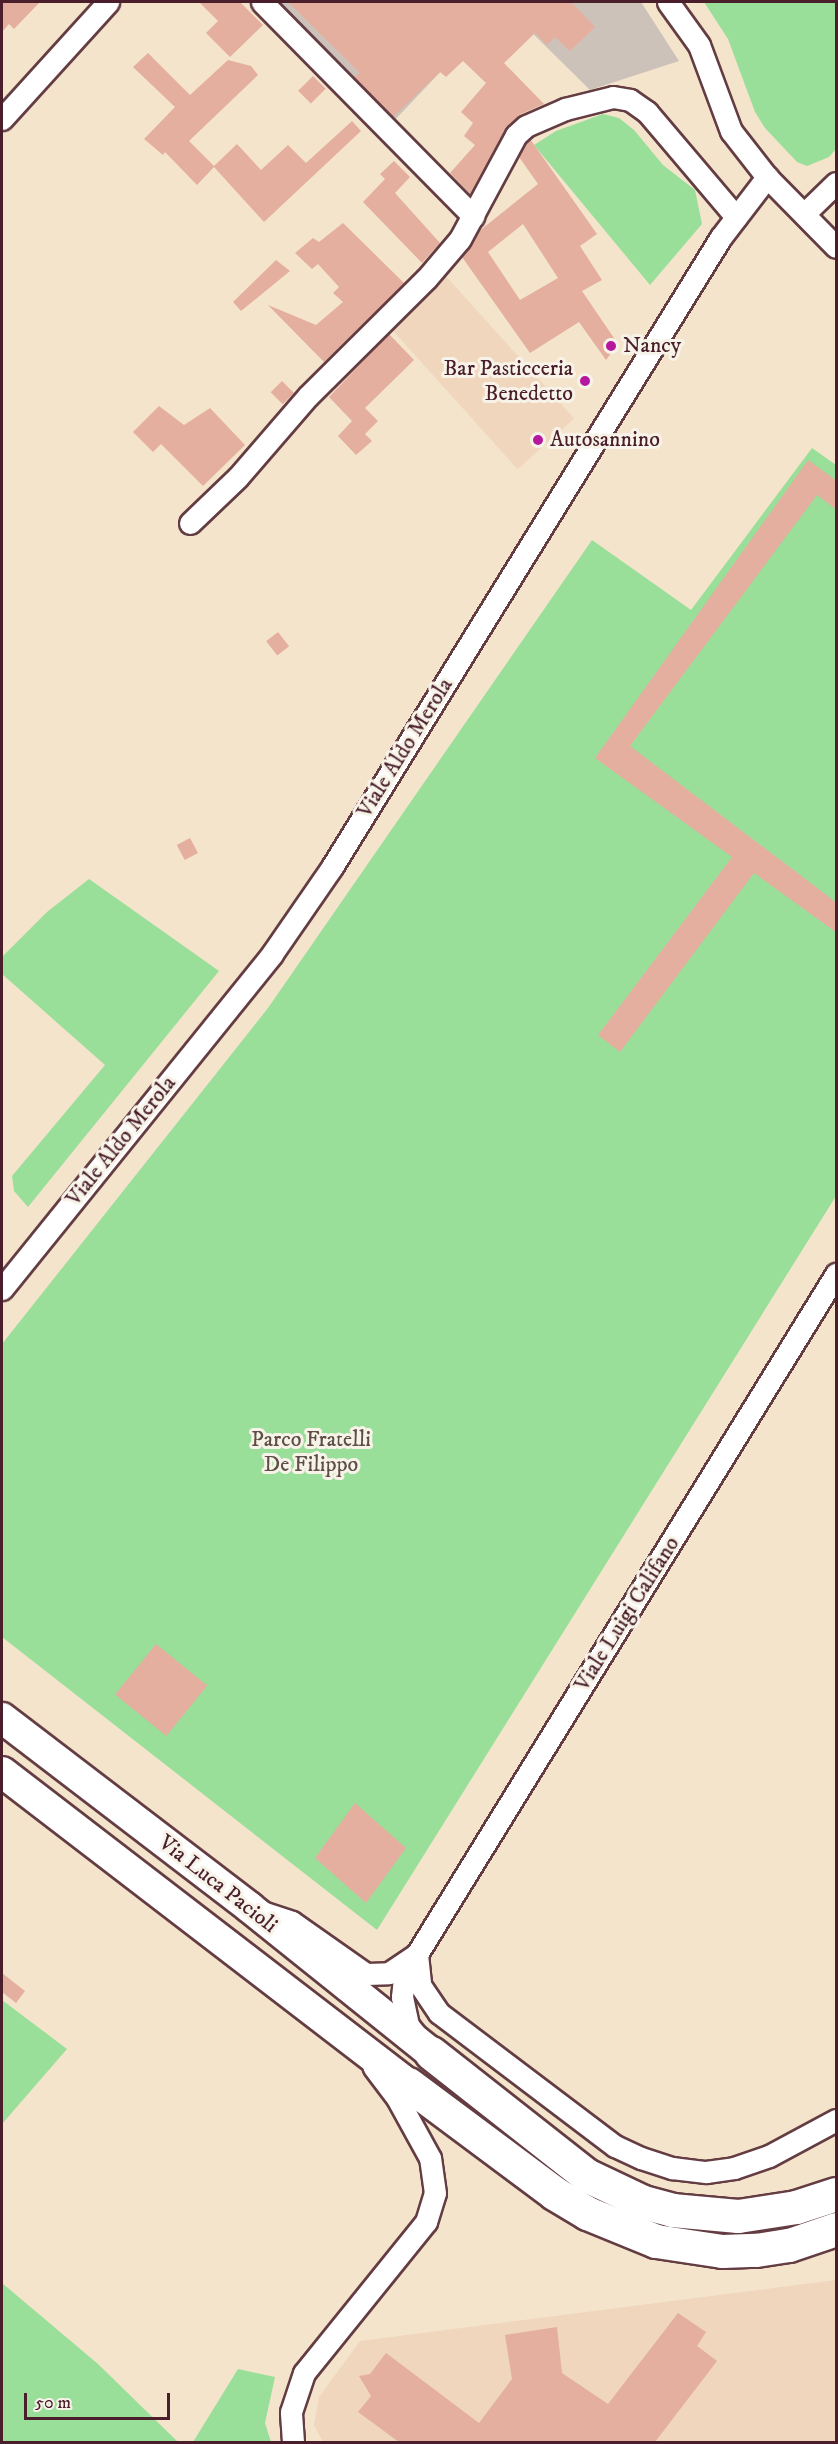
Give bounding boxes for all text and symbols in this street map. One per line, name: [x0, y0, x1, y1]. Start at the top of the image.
place label: Nancy: [623, 333, 681, 359]
marker: Nancy: [604, 339, 618, 353]
place label: Bar Pasticceria Benedetto: [443, 355, 573, 406]
marker: Bar Pasticceria Benedetto: [578, 374, 592, 388]
place label: Autosannino: [550, 427, 660, 453]
marker: Autosannino: [531, 433, 545, 447]
street label: Viale Aldo Merola: [351, 673, 459, 823]
street label: Viale Aldo Merola: [60, 1071, 182, 1211]
park label: Parco Fratelli De Filippo: [251, 1426, 371, 1478]
street label: Viale Luigi Califano: [569, 1532, 685, 1696]
street label: Via Luca Pacioli: [153, 1829, 283, 1939]
scale bar: [27, 2381, 172, 2419]
text: 50 m: [35, 2392, 71, 2414]

